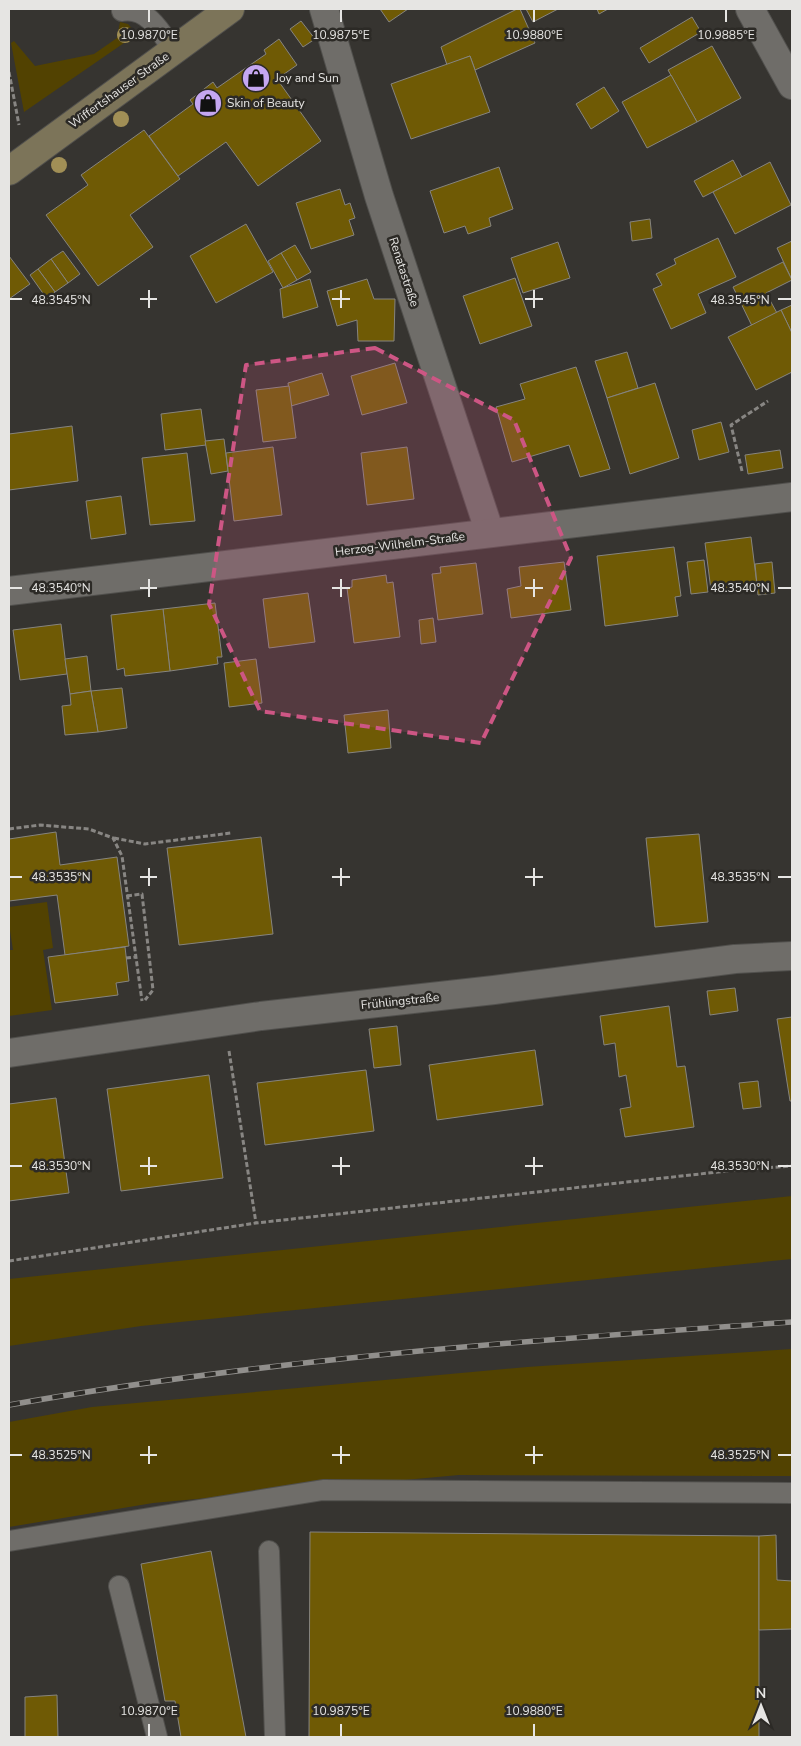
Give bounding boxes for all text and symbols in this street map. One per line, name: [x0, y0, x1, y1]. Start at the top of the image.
text: 10.9870°E: [120, 27, 178, 43]
text: 10.9875°E: [312, 27, 370, 43]
text: 10.9880°E: [505, 27, 563, 43]
text: 10.9885°E: [697, 27, 755, 43]
street label: Wiffertshauser Straße: [66, 48, 172, 132]
shop icon: Joy and Sun: [241, 63, 271, 93]
place label: Joy and Sun: [274, 70, 339, 86]
shop icon: Skin of Beauty: [193, 88, 223, 118]
place label: Skin of Beauty: [227, 95, 306, 111]
street label: Renatastraße: [385, 235, 423, 309]
text: 48.3545°N: [31, 292, 91, 308]
text: 48.3545°N: [710, 292, 770, 308]
street label: Herzog-Wilhelm-Straße: [334, 528, 466, 560]
text: 48.3540°N: [31, 580, 91, 596]
text: 48.3540°N: [710, 580, 770, 596]
text: 48.3535°N: [31, 869, 91, 885]
text: 48.3535°N: [710, 869, 770, 885]
street label: Frühlingstraße: [360, 989, 440, 1013]
text: 48.3530°N: [31, 1158, 91, 1174]
text: 48.3530°N: [710, 1158, 770, 1174]
text: 48.3525°N: [31, 1447, 91, 1463]
text: 48.3525°N: [710, 1447, 770, 1463]
north arrow: [736, 1681, 786, 1731]
text: N: [756, 1684, 766, 1703]
text: 10.9870°E: [120, 1703, 178, 1719]
text: 10.9875°E: [312, 1703, 370, 1719]
text: 10.9880°E: [505, 1703, 563, 1719]

